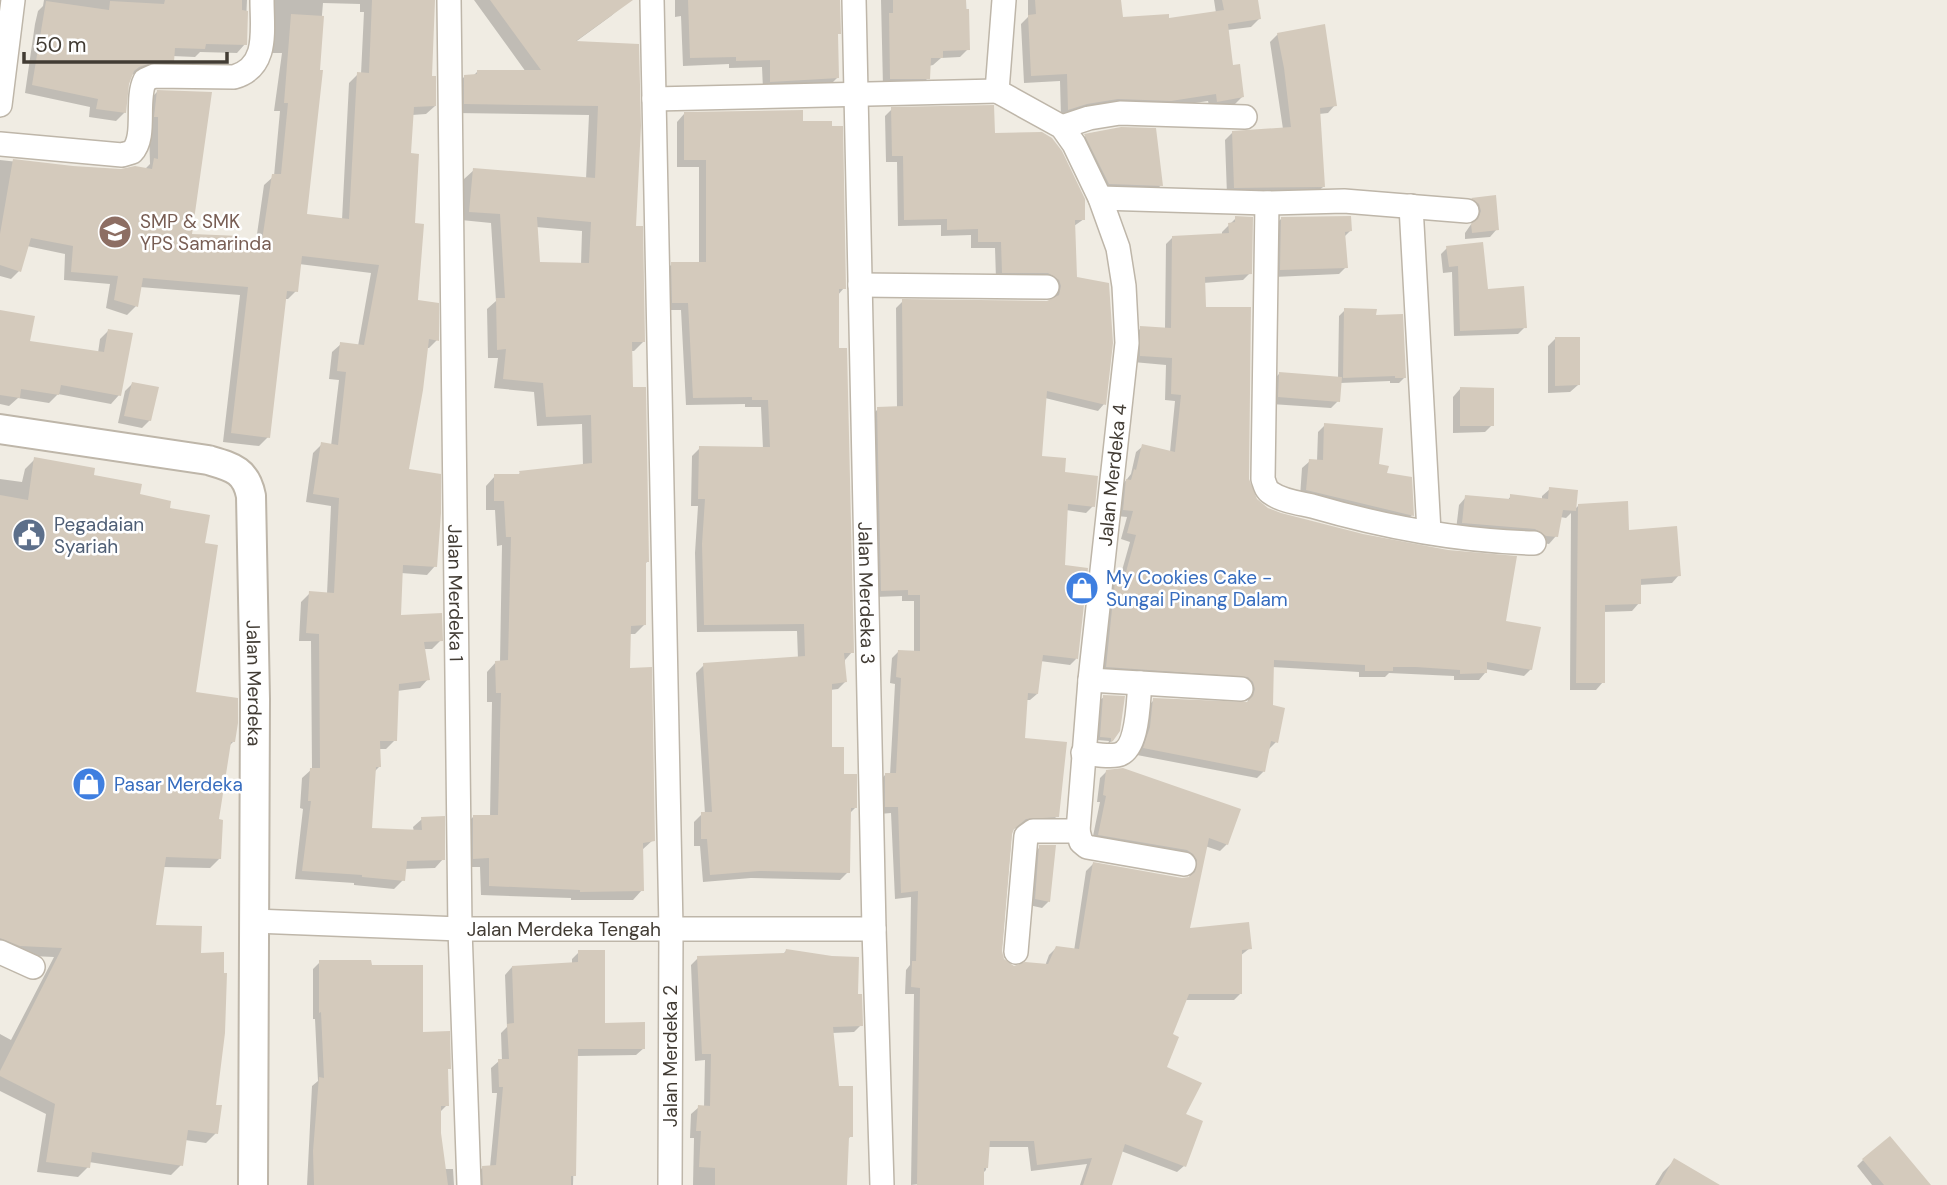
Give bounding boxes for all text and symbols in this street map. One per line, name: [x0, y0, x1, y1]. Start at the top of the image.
scale bar: [24, 21, 228, 65]
text: 50 m: [35, 31, 86, 59]
place label: SMP & SMK YPS Samarinda: [140, 209, 271, 256]
school or university icon: SMP & SMK YPS Samarinda: [96, 213, 134, 251]
street label: Jalan Merdeka 4: [1093, 403, 1132, 547]
place label: Pegadaian Syariah: [54, 512, 144, 559]
public building icon: Pegadaian Syariah: [10, 516, 48, 554]
street label: Jalan Merdeka 3: [852, 521, 880, 665]
street label: Jalan Merdeka 1: [442, 524, 469, 662]
place label: My Cookies Cake - Sungai Pinang Dalam: [1106, 565, 1288, 612]
shop icon: My Cookies Cake - Sungai Pinang Dalam: [1063, 569, 1101, 607]
street label: Jalan Merdeka: [240, 620, 267, 746]
shop icon: Pasar Merdeka: [70, 765, 108, 803]
place label: Pasar Merdeka: [114, 772, 243, 797]
street label: Jalan Merdeka Tengah: [467, 917, 661, 942]
street label: Jalan Merdeka 2: [658, 985, 683, 1127]

